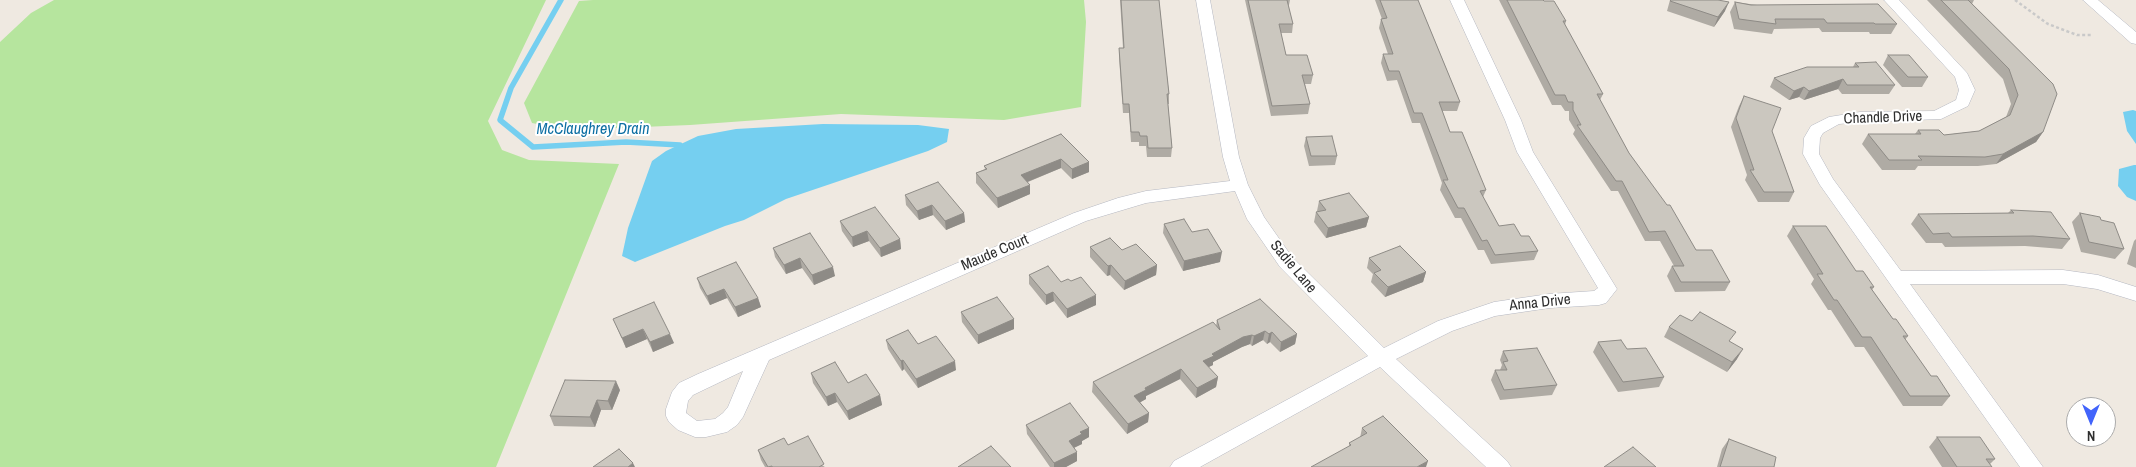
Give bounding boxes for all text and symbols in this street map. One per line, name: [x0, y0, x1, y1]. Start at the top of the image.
street label: Chandle Drive: [1843, 108, 1923, 128]
water label: McClaughrey Drain: [536, 120, 650, 140]
street label: Maude Court: [959, 231, 1031, 275]
street label: Sadie Lane: [1266, 237, 1320, 297]
street label: Anna Drive: [1508, 291, 1572, 315]
north arrow: [2066, 397, 2116, 447]
text: N: [2087, 427, 2095, 445]

